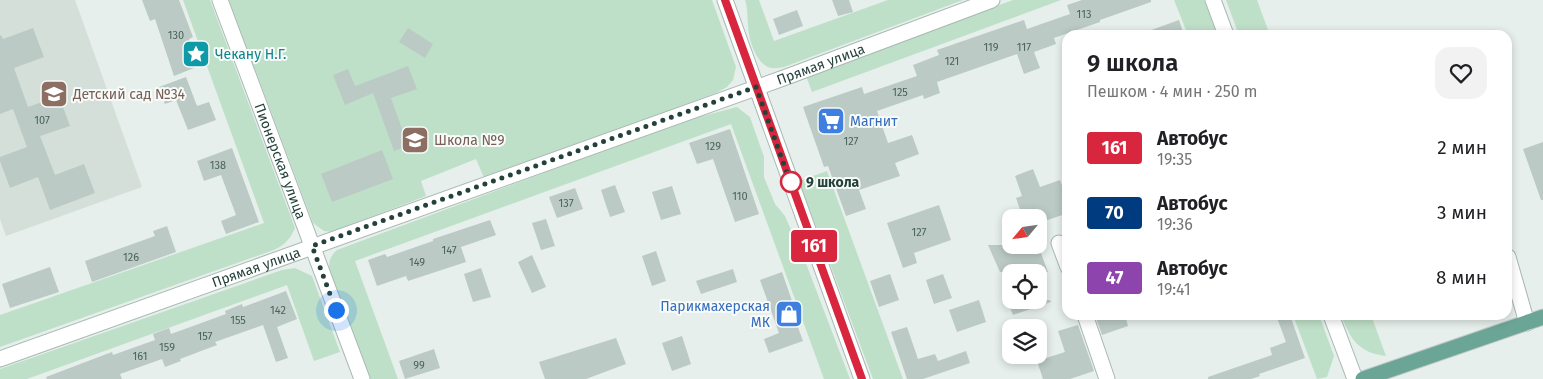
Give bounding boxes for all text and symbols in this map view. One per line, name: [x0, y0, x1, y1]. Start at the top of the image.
house number: 113: [1077, 8, 1091, 21]
house number: 130: [168, 29, 184, 42]
place icon: Чекану Н.Г.: [181, 39, 211, 69]
street label: Прямая улица: [774, 40, 867, 88]
house number: 119: [983, 41, 999, 54]
house number: 117: [1017, 41, 1031, 54]
place label: Чекану Н.Г.: [215, 46, 286, 63]
button: heart: [1435, 47, 1487, 99]
text: 9 школа: [1087, 49, 1178, 77]
house number: 121: [945, 55, 959, 68]
school or university icon: Детский сад №34: [39, 79, 69, 109]
text: Пешком · 4 мин · 250 m: [1087, 82, 1258, 101]
place label: Детский сад №34: [72, 86, 186, 103]
house number: 125: [892, 86, 908, 99]
street label: Пионерская улица: [251, 101, 310, 221]
supermarket icon: Магнит: [816, 106, 846, 136]
place label: Магнит: [850, 113, 898, 130]
house number: 107: [34, 114, 50, 127]
school or university icon: Школа №9: [400, 125, 430, 155]
text: Автобус: [1157, 127, 1228, 150]
place label: Школа №9: [434, 132, 505, 149]
house number: 127: [844, 135, 859, 148]
text: 2 мин: [1437, 136, 1487, 159]
text: 161: [1102, 137, 1127, 159]
house number: 129: [705, 140, 721, 153]
text: 19:35: [1157, 150, 1192, 169]
house number: 138: [210, 159, 226, 172]
marker: 9 школа: [780, 171, 802, 193]
place label: 9 школа: [806, 174, 860, 191]
house number: 110: [732, 190, 748, 203]
text: Автобус: [1157, 192, 1228, 215]
house number: 137: [558, 197, 574, 210]
text: 3 мин: [1437, 201, 1487, 224]
text: 70: [1105, 202, 1124, 224]
north arrow: [1002, 209, 1048, 254]
map controls: [1002, 209, 1047, 364]
text: 19:36: [1157, 215, 1193, 234]
house number: 127: [912, 226, 927, 239]
line badge: 161: [785, 230, 843, 262]
text: 161: [801, 235, 827, 257]
street label: Прямая улица: [209, 243, 303, 291]
house number: 147: [441, 244, 457, 257]
house number: 126: [123, 251, 139, 264]
house number: 149: [409, 256, 425, 269]
text: Автобус: [1157, 257, 1228, 280]
button: locate: [1002, 264, 1047, 309]
text: 8 мин: [1436, 266, 1487, 289]
text: 47: [1105, 267, 1124, 289]
text: 19:41: [1157, 280, 1191, 299]
your location: [324, 298, 349, 323]
place label: Парикмахерская МК: [660, 298, 771, 331]
shop icon: Парикмахерская МК: [774, 299, 804, 329]
house number: 142: [270, 304, 286, 317]
house number: 155: [230, 314, 246, 327]
button: layers: [1002, 319, 1047, 364]
house number: 157: [198, 330, 213, 343]
house number: 159: [159, 341, 175, 354]
house number: 161: [133, 350, 147, 363]
house number: 99: [413, 359, 425, 372]

